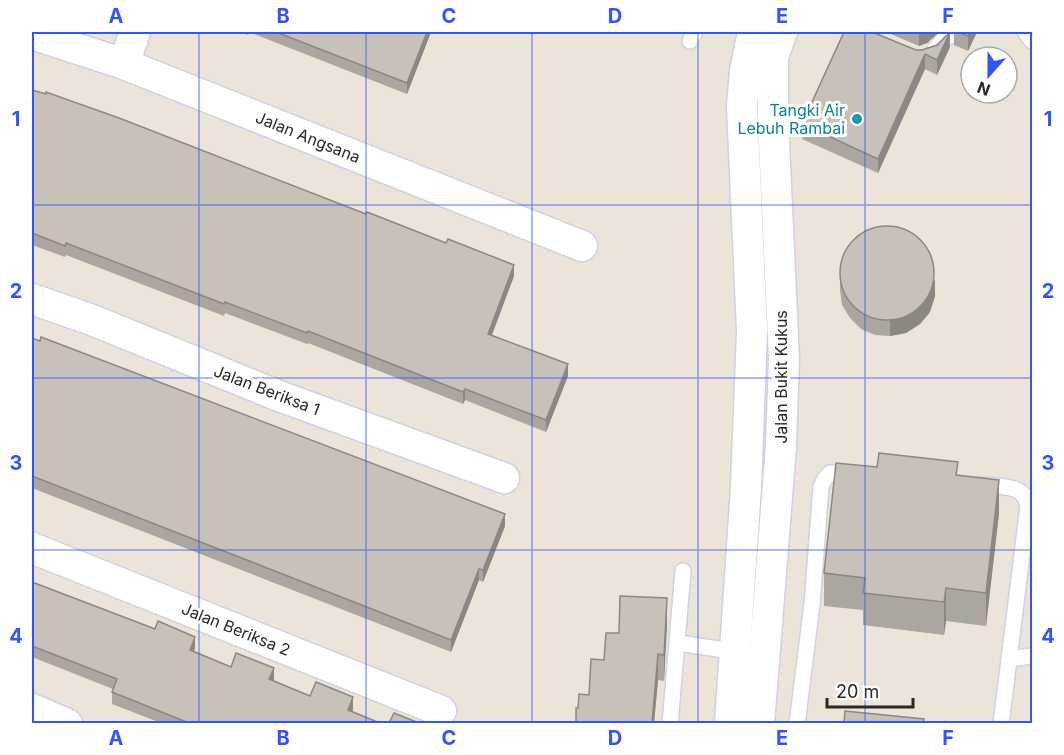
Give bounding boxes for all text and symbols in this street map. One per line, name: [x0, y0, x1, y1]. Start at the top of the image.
text: A: [109, 4, 124, 28]
text: B: [276, 4, 290, 28]
text: C: [442, 4, 456, 28]
text: D: [608, 4, 622, 28]
text: E: [776, 4, 788, 28]
text: F: [942, 4, 954, 28]
north arrow: [959, 45, 1019, 105]
text: N: [974, 77, 993, 101]
place label: Tangki Air Lebuh Rambai: [737, 100, 845, 138]
text: 1: [12, 107, 20, 131]
street label: Jalan Angsana: [253, 107, 363, 167]
text: 1: [1044, 107, 1052, 131]
marker: Tangki Air Lebuh Rambai: [850, 112, 864, 126]
text: 2: [10, 279, 22, 303]
text: 2: [1042, 279, 1054, 303]
street label: Jalan Bukit Kukus: [771, 310, 791, 444]
street label: Jalan Beriksa 1: [211, 361, 323, 419]
text: 3: [10, 451, 22, 475]
text: 3: [1042, 451, 1054, 475]
street label: Jalan Beriksa 2: [179, 598, 293, 660]
text: 4: [9, 624, 23, 648]
text: 4: [1041, 624, 1055, 648]
scale bar: [827, 671, 912, 709]
text: 20 m: [836, 681, 879, 702]
text: A: [109, 726, 124, 750]
text: B: [276, 726, 290, 750]
text: C: [442, 726, 456, 750]
text: D: [608, 726, 622, 750]
text: E: [776, 726, 788, 750]
text: F: [942, 726, 954, 750]

